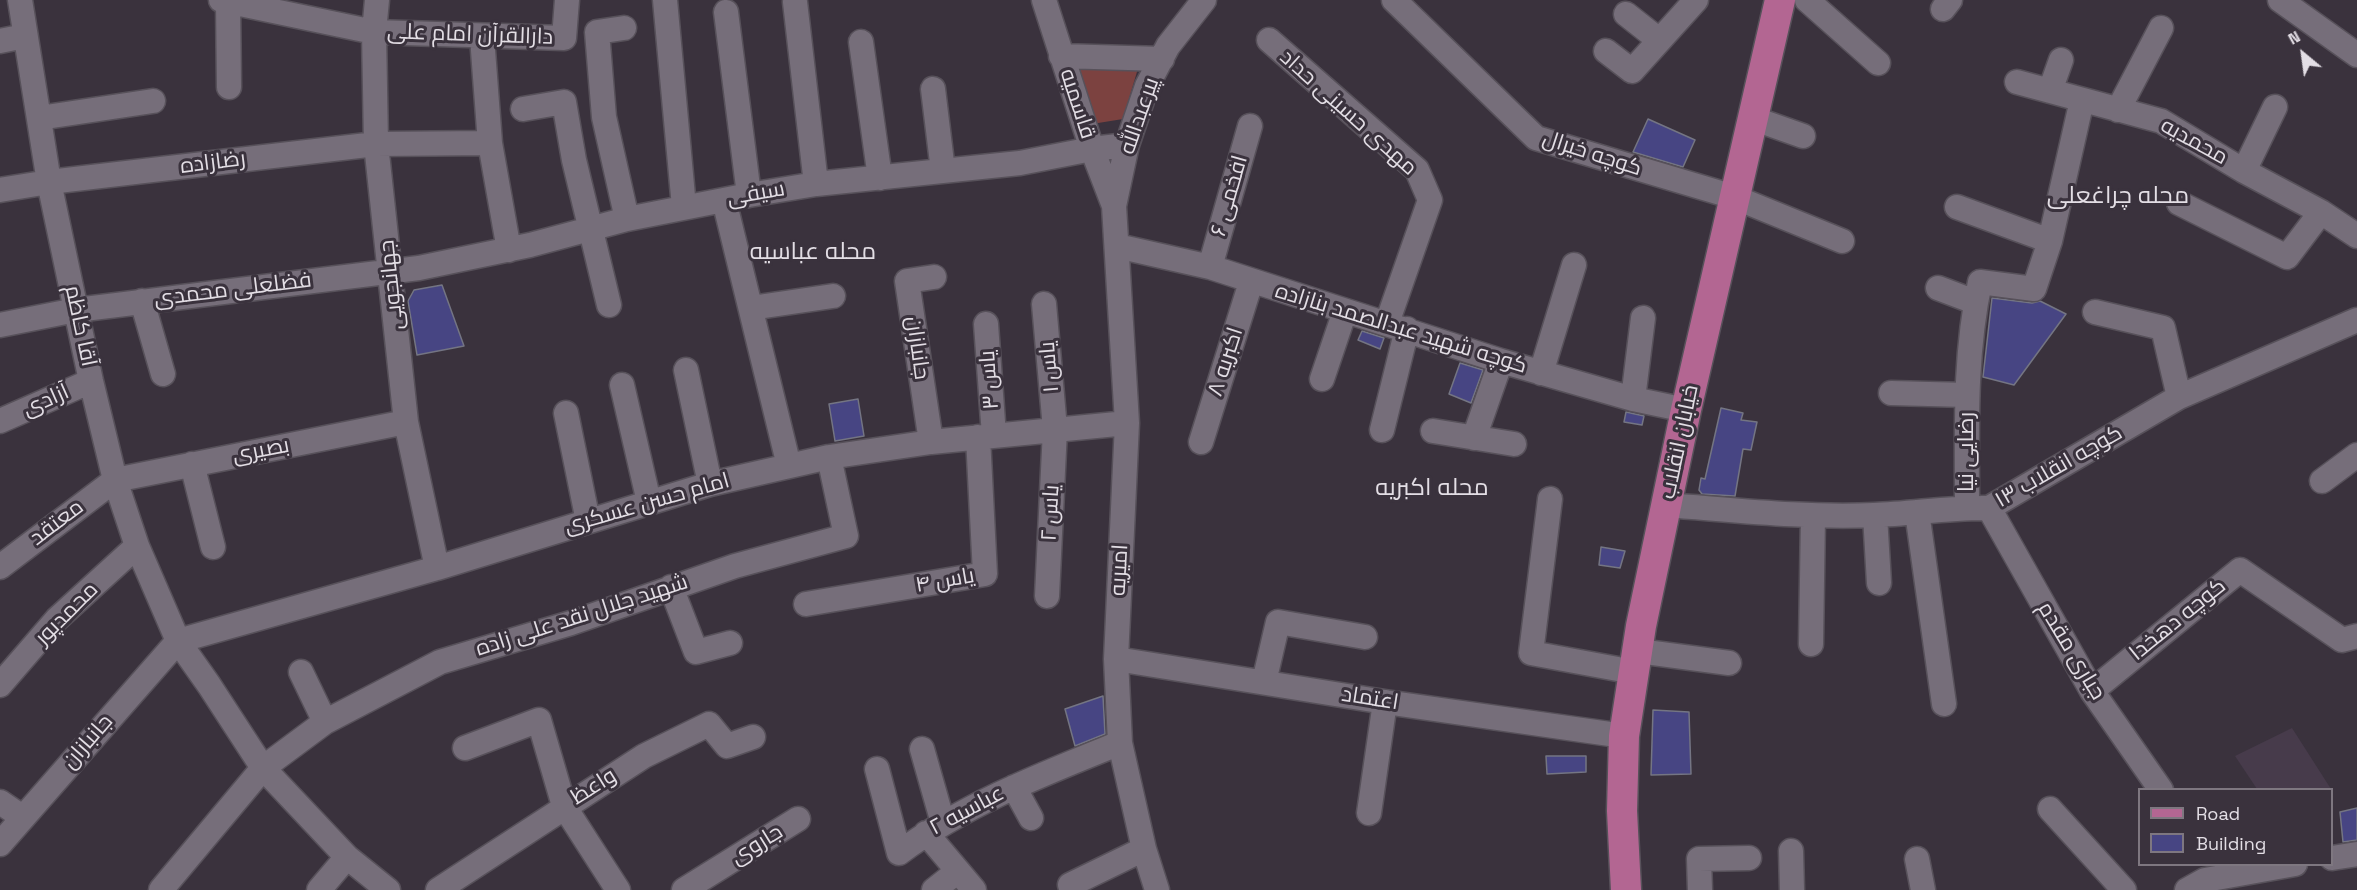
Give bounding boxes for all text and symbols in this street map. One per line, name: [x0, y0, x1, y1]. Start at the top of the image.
street label: دارالقرآن امام علی: [386, 19, 554, 51]
north arrow: [2273, 24, 2333, 84]
text: N: [2284, 26, 2304, 50]
street label: مهدی حسینی حداد: [1274, 44, 1422, 182]
street label: قاسمیه: [1053, 66, 1101, 142]
street label: پیرعبدالله: [1115, 74, 1165, 158]
street label: محمدیه: [2156, 113, 2232, 171]
street label: کوچه خیرال: [1539, 126, 1645, 182]
street label: رضازاده: [179, 146, 247, 180]
street label: افخمی ۶: [1206, 152, 1254, 240]
street label: سیفی: [725, 176, 787, 212]
district label: محله چراغعلی: [2047, 182, 2189, 210]
district label: محله عباسیه: [750, 238, 876, 266]
street label: جهانجویی: [374, 239, 410, 331]
street label: فضلعلی محمدی: [153, 267, 313, 313]
street label: کوچه شهید عبدالصمد بنازاده: [1272, 278, 1530, 380]
street label: آقا کاظم: [59, 283, 101, 369]
street label: جانبازان: [899, 315, 935, 381]
street label: اکبریه ۸: [1203, 324, 1249, 400]
street label: یاس ۱: [1035, 340, 1065, 394]
street label: یاس ۳: [975, 349, 1005, 411]
street label: آزادی: [19, 379, 73, 423]
street label: خیابان انقلاب: [1655, 383, 1705, 501]
street label: رضایی نیا: [1954, 412, 1980, 492]
street label: کوچه انقلاب ۱۳: [1991, 420, 2127, 514]
street label: بصیری: [230, 433, 292, 469]
street label: امام حسن عسکری: [561, 468, 733, 540]
district label: محله اکبریه: [1375, 474, 1489, 502]
street label: یاس ۲: [1036, 484, 1066, 542]
street label: معتقد: [25, 494, 89, 552]
street label: امیریه: [1105, 543, 1135, 597]
street label: یاس ۴: [914, 563, 976, 599]
street label: شهید جلال نقد علی زاده: [473, 569, 691, 663]
street label: کوچه دهخدا: [2125, 573, 2231, 667]
street label: محمدپور: [30, 577, 104, 651]
street label: جباری مقدم: [2031, 597, 2111, 705]
street label: اعتماد: [1340, 681, 1400, 717]
street label: جانبازان: [57, 709, 119, 775]
street label: واعظ: [566, 763, 622, 811]
street label: عباسیه ۲: [925, 780, 1009, 842]
legend: [2138, 788, 2333, 866]
text: Road: [2196, 802, 2240, 825]
street label: جاروی: [726, 819, 788, 871]
text: Building: [2196, 832, 2266, 855]

